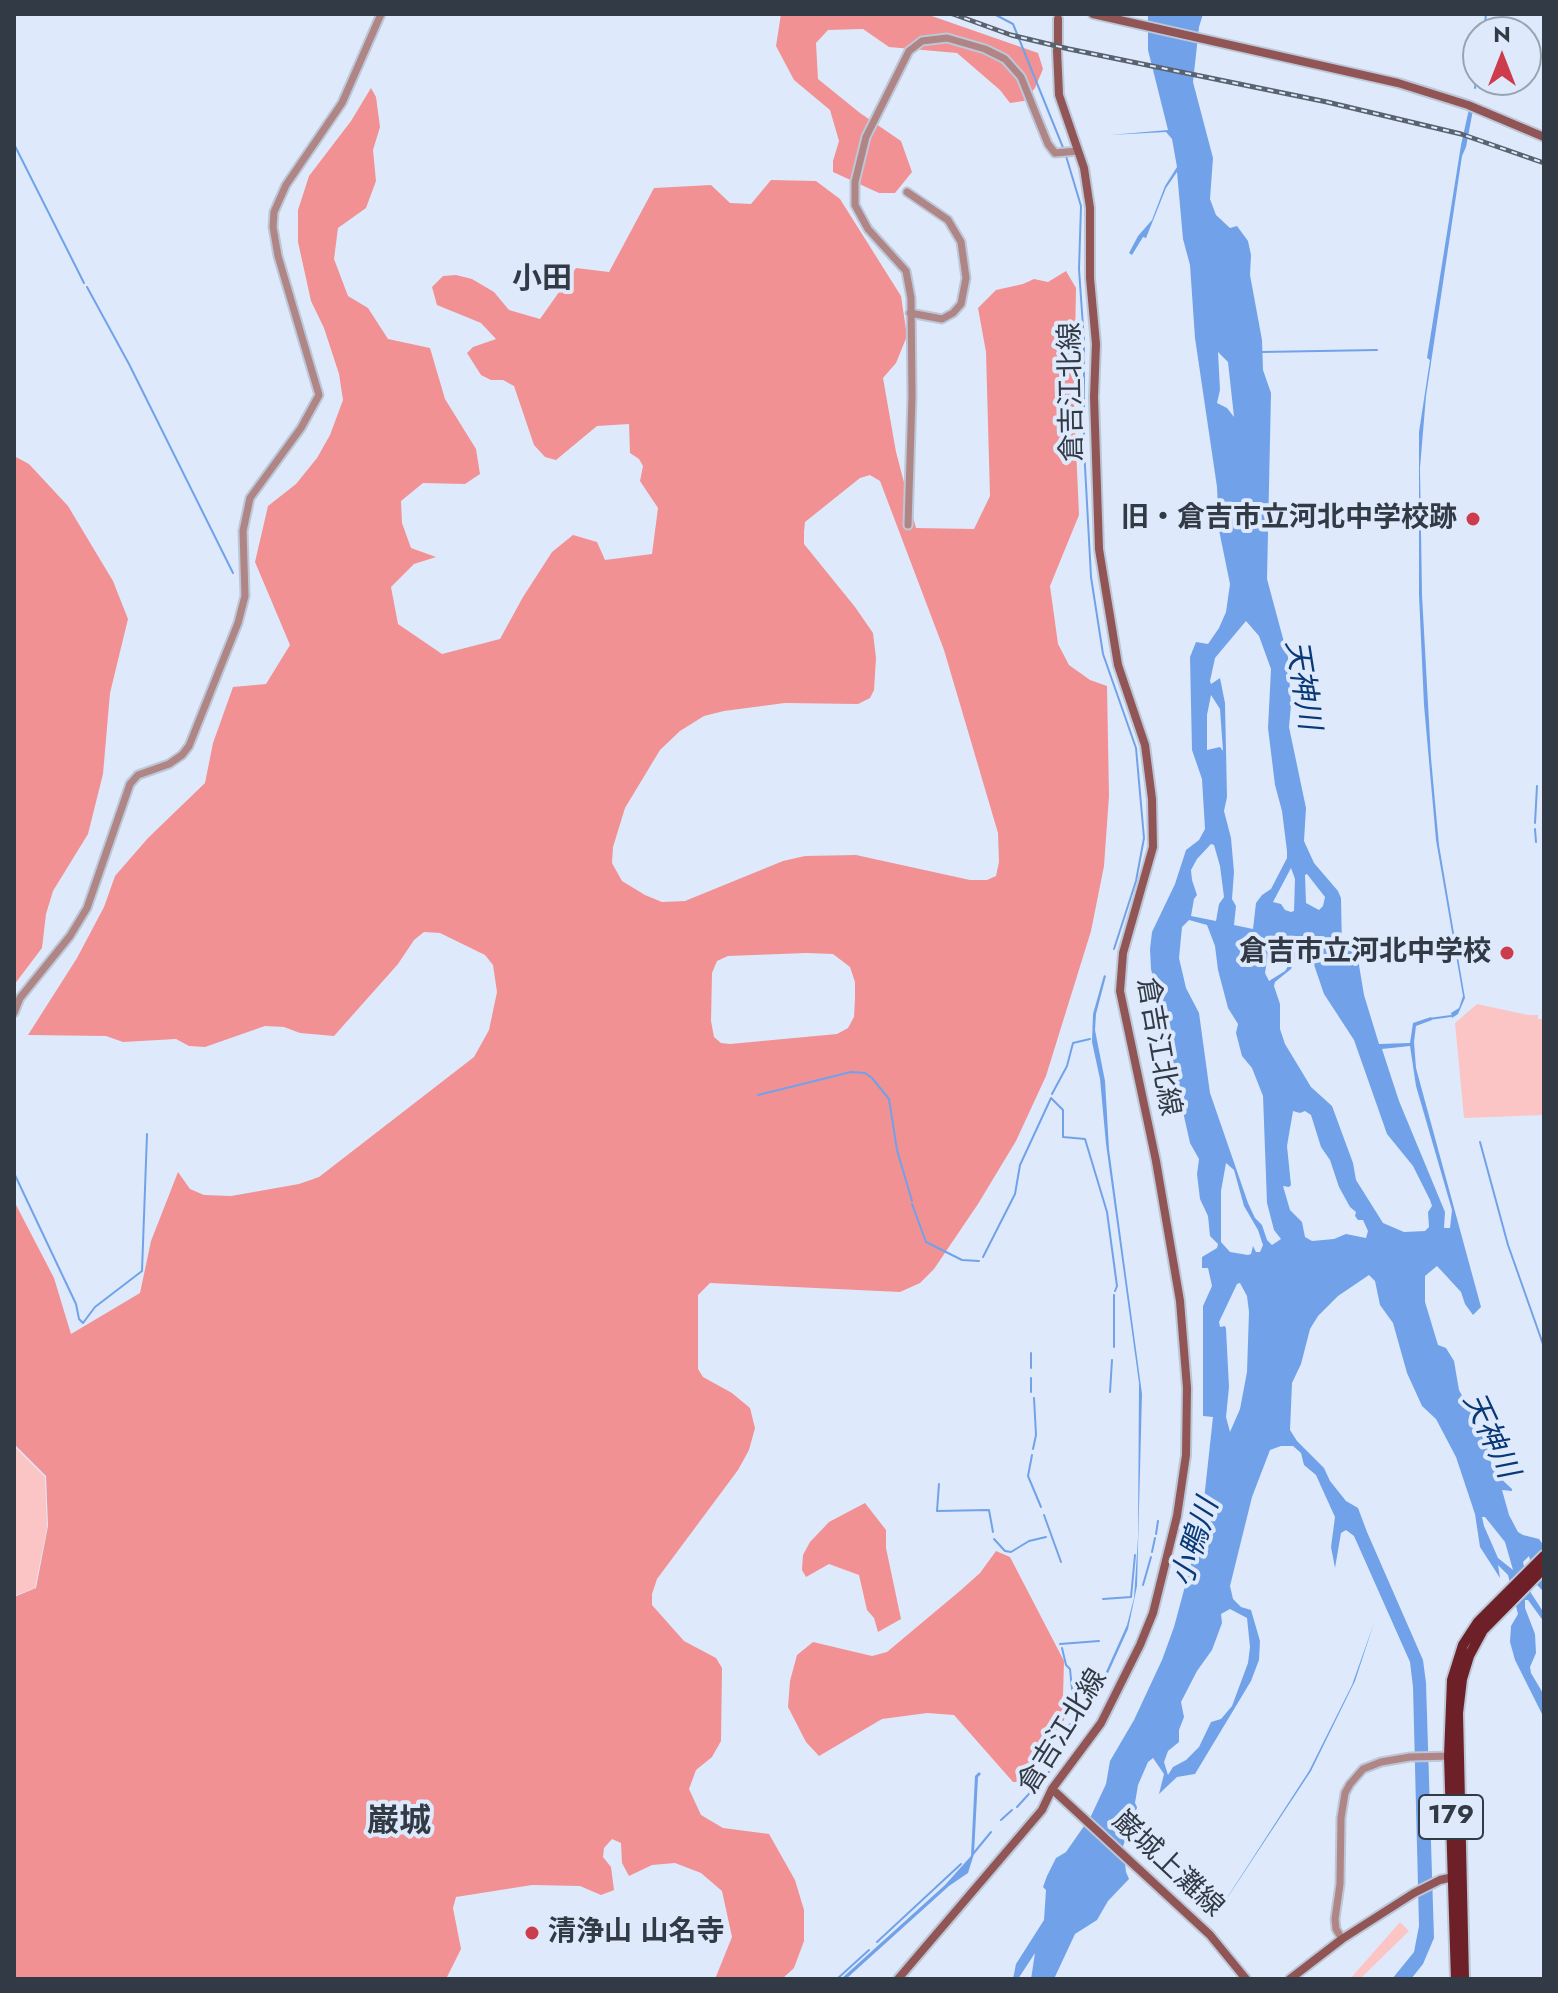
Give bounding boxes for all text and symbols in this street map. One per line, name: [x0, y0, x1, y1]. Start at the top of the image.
north arrow: [1462, 16, 1542, 96]
text: N: [1493, 18, 1511, 50]
district label: 小田: [512, 263, 572, 299]
street label: 倉吉江北線: [1055, 322, 1091, 462]
place label: 旧・倉吉市立河北中学校跡: [1121, 502, 1457, 536]
marker: 旧・倉吉市立河北中学校跡: [1464, 510, 1482, 528]
water label: 天神川: [1276, 638, 1326, 732]
place label: 倉吉市立河北中学校: [1239, 936, 1491, 970]
marker: 倉吉市立河北中学校: [1498, 944, 1516, 962]
street label: 倉吉江北線: [1128, 975, 1186, 1119]
water label: 天神川: [1454, 1388, 1524, 1484]
water label: 小鴨川: [1166, 1495, 1228, 1591]
street label: 倉吉江北線: [1013, 1664, 1115, 1800]
road number: 179: [1419, 1795, 1483, 1839]
district label: 巌城: [367, 1804, 431, 1842]
street label: 巌城上灘線: [1104, 1805, 1230, 1925]
place label: 清浄山 山名寺: [548, 1916, 724, 1950]
marker: 清浄山 山名寺: [523, 1924, 541, 1942]

